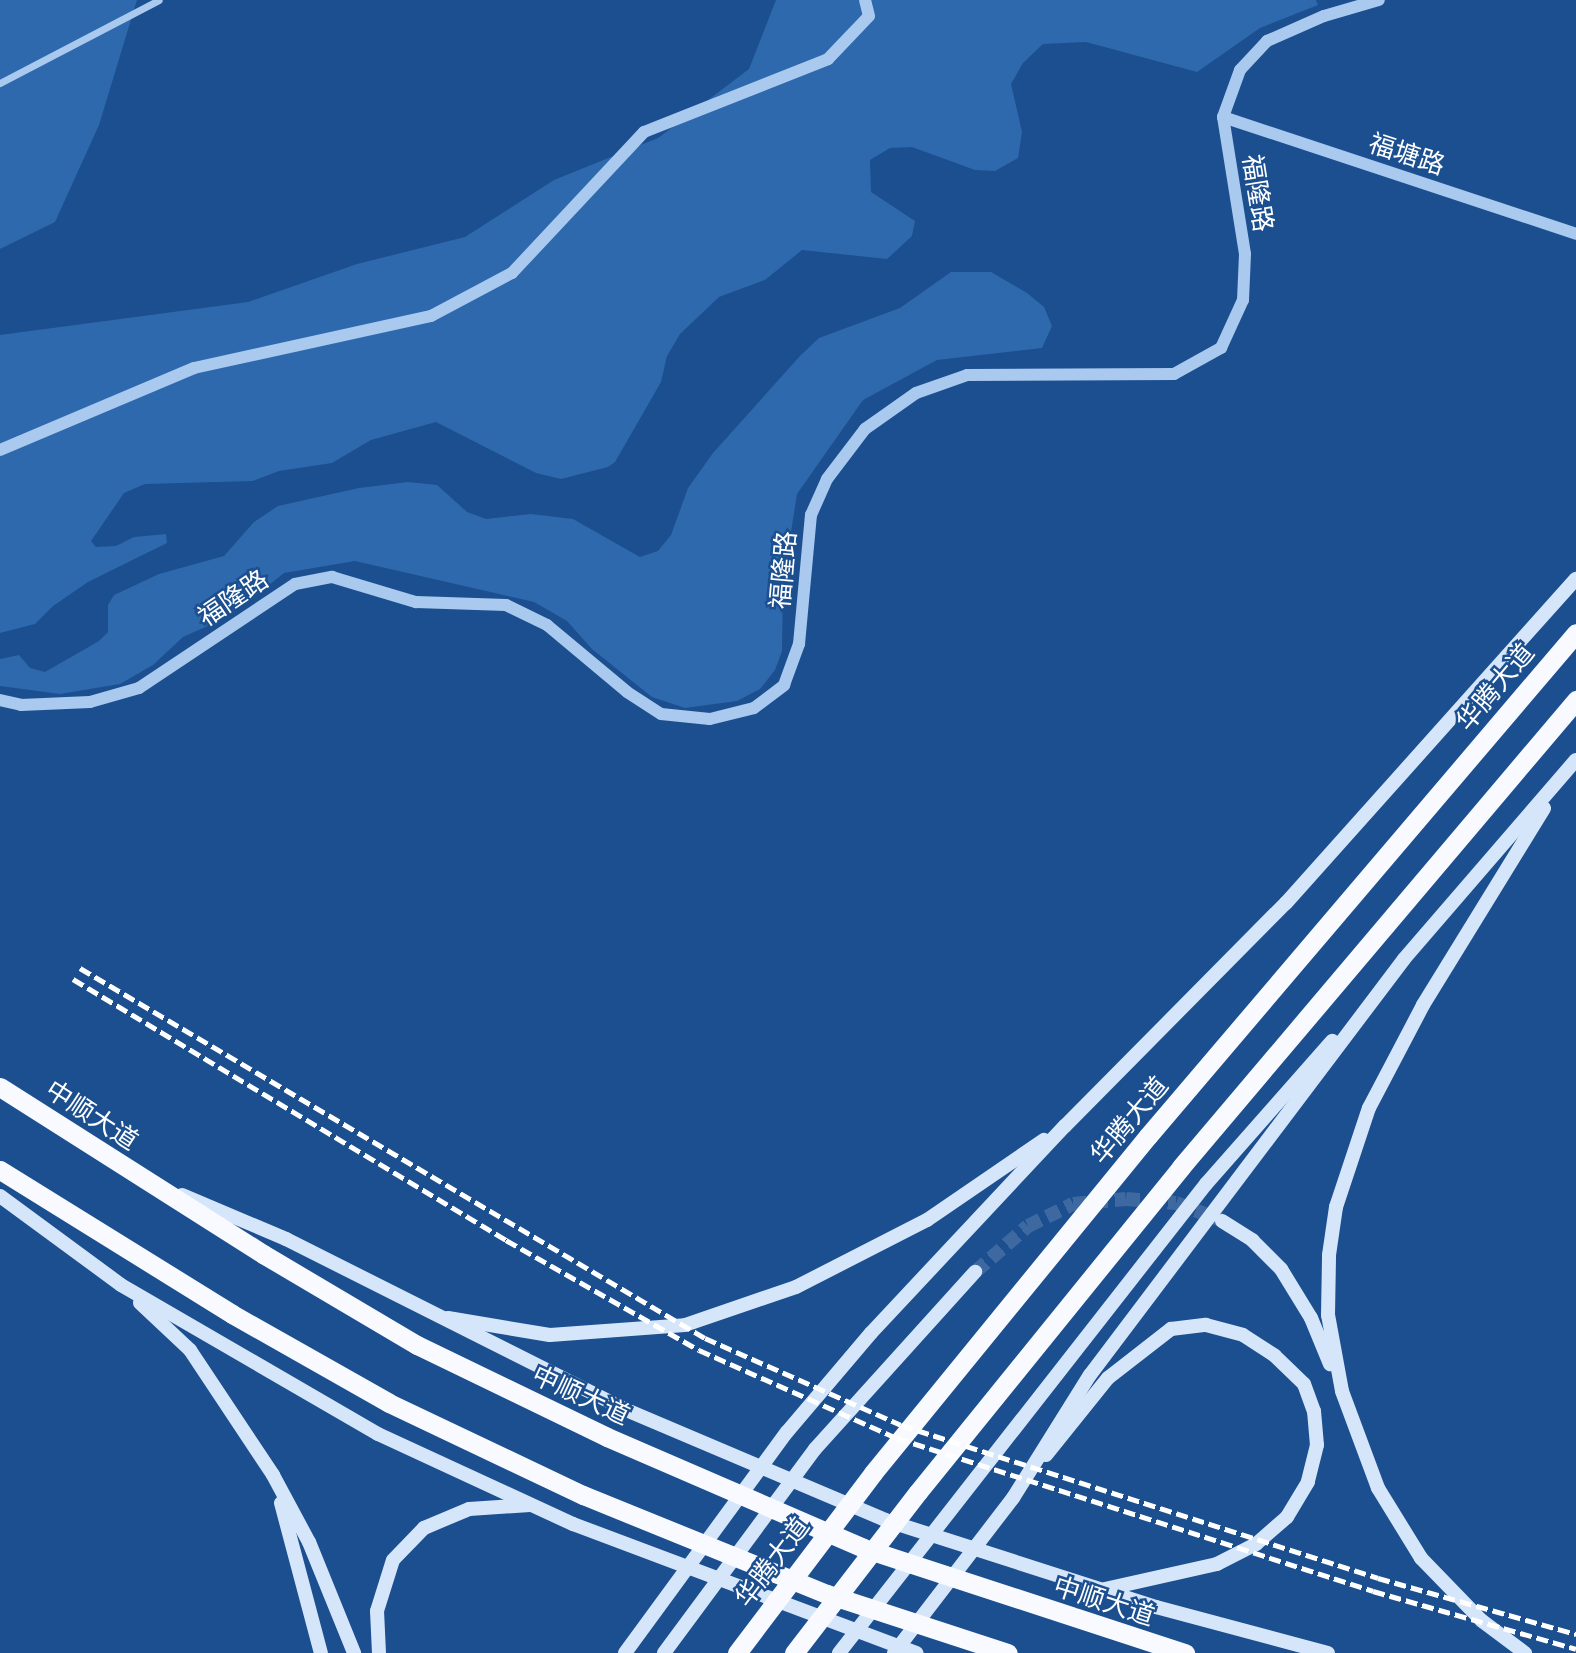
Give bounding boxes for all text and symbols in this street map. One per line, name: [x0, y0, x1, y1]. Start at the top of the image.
street label: 福塘路: [1365, 127, 1449, 181]
street label: 福隆路: [1236, 152, 1280, 234]
street label: 福隆路: [764, 530, 802, 610]
street label: 福隆路: [192, 563, 274, 633]
street label: 华腾大道: [1450, 637, 1540, 737]
street label: 华腾大道: [1084, 1070, 1174, 1170]
street label: 中顺大道: [40, 1074, 144, 1156]
street label: 中顺大道: [527, 1359, 635, 1431]
street label: 华腾大道: [728, 1511, 816, 1613]
street label: 中顺大道: [1050, 1570, 1158, 1632]

